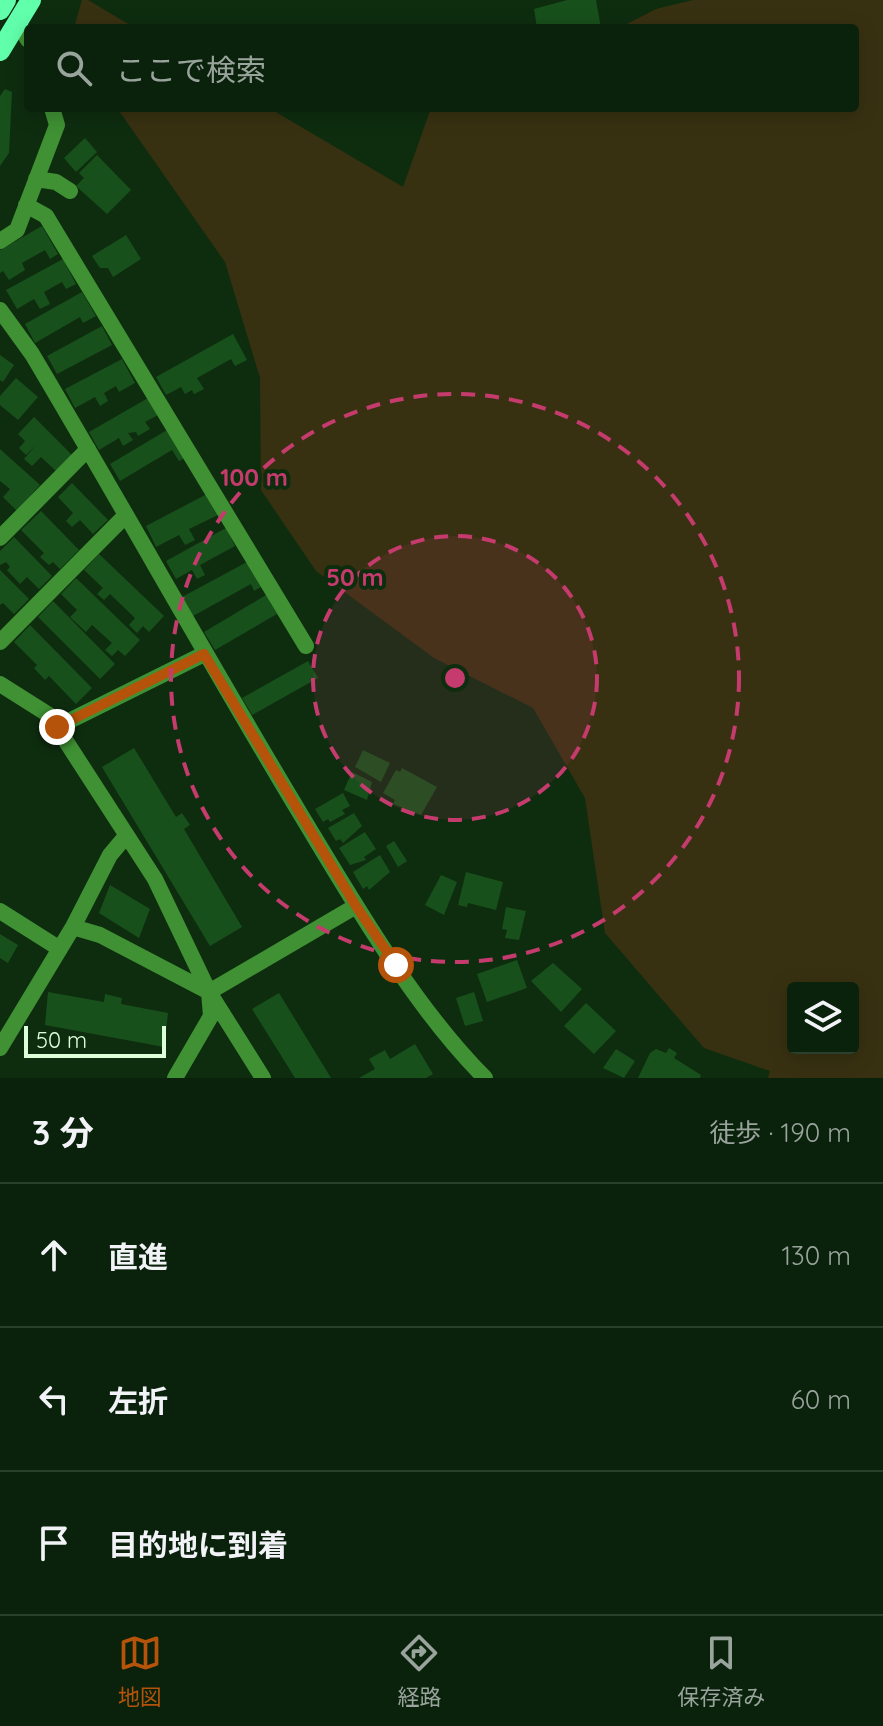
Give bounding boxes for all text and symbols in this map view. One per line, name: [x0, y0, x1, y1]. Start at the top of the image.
search box: [24, 24, 859, 112]
icon: search: [52, 46, 96, 90]
text: ここで検索: [116, 51, 266, 89]
text: 100 m: [220, 462, 288, 492]
text: 50 m: [326, 562, 384, 592]
centre of rings: [441, 664, 469, 692]
route end: [39, 709, 75, 745]
route start: [378, 947, 414, 983]
map controls: [787, 982, 859, 1054]
button: layers: [787, 982, 859, 1054]
scale bar: [24, 1022, 166, 1058]
text: 50 m: [36, 1026, 87, 1054]
text: 3 分: [32, 1111, 94, 1154]
text: 徒歩 · 190 m: [709, 1116, 851, 1149]
icon: ahead: [32, 1233, 76, 1277]
text: 直進: [108, 1238, 168, 1276]
text: 130 m: [781, 1239, 851, 1272]
icon: left: [32, 1377, 76, 1421]
text: 左折: [108, 1382, 168, 1420]
text: 60 m: [791, 1383, 851, 1416]
icon: arrive: [32, 1521, 76, 1565]
text: 目的地に到着: [108, 1526, 288, 1564]
tab: 地図: [118, 1631, 162, 1711]
tab: 経路: [397, 1631, 441, 1711]
tab: 保存済み: [677, 1631, 765, 1711]

